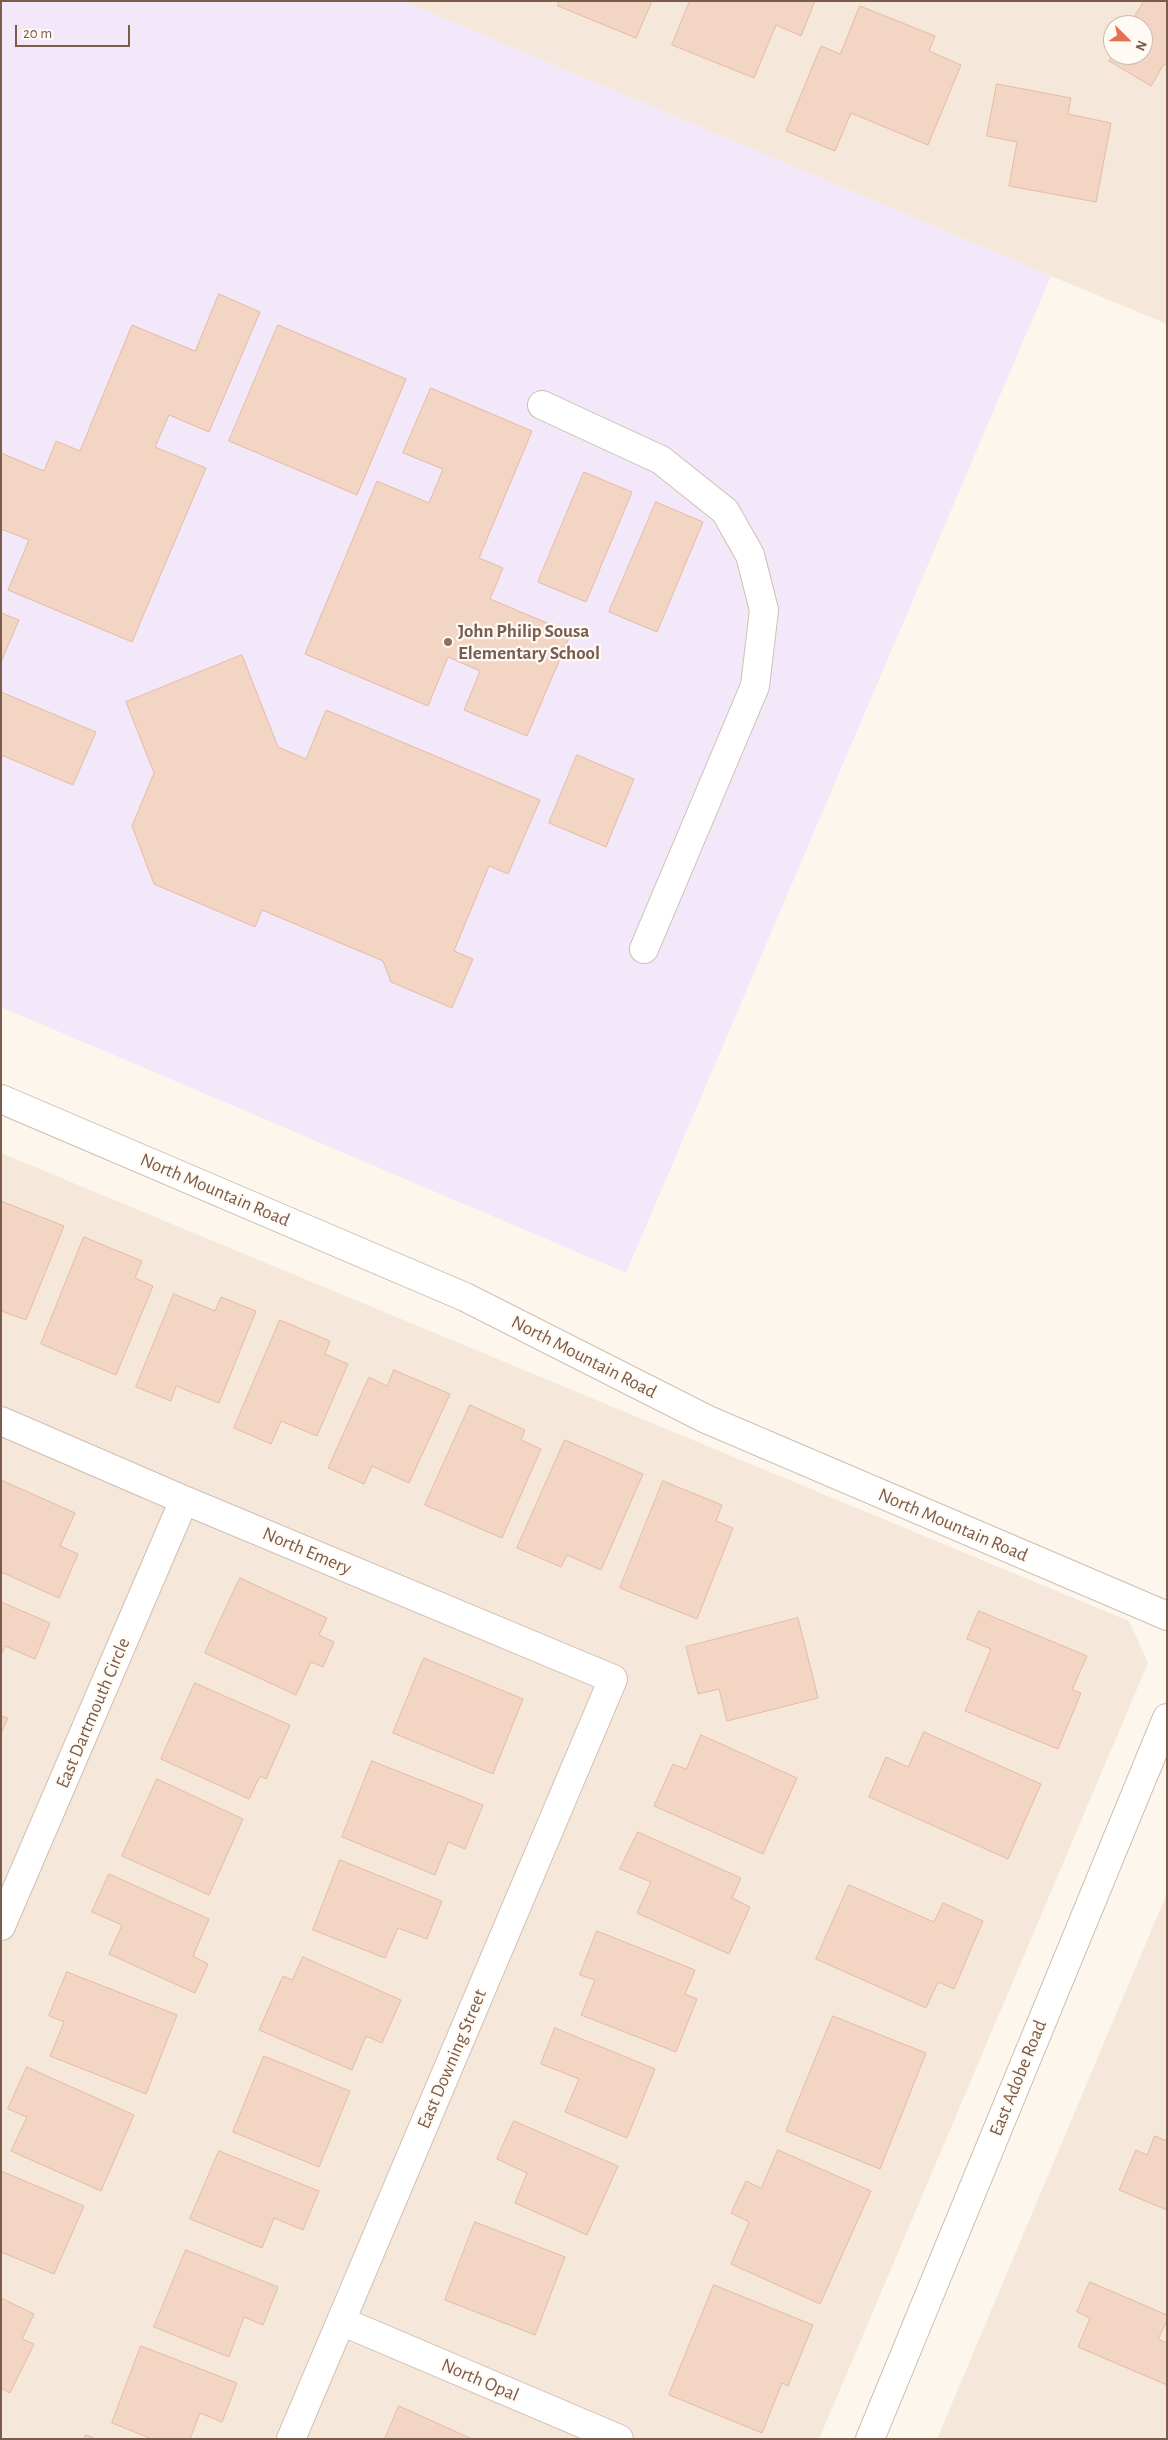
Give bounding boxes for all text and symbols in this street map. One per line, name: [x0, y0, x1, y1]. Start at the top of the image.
scale bar: [18, 15, 132, 47]
north arrow: [1103, 15, 1153, 65]
text: 20 m: [23, 26, 52, 41]
text: N: [1133, 38, 1149, 53]
place label: John Philip Sousa Elementary School: [458, 620, 600, 664]
marker: John Philip Sousa Elementary School: [442, 636, 454, 648]
street label: North Mountain Road: [137, 1148, 293, 1232]
street label: North Mountain Road: [507, 1310, 661, 1404]
street label: North Mountain Road: [875, 1483, 1031, 1567]
street label: North Emery: [259, 1522, 355, 1580]
street label: East Dartmouth Circle: [51, 1634, 135, 1792]
street label: East Downing Street: [412, 1986, 492, 2132]
street label: East Adobe Road: [984, 2017, 1052, 2139]
street label: North Opal: [438, 2353, 522, 2407]

